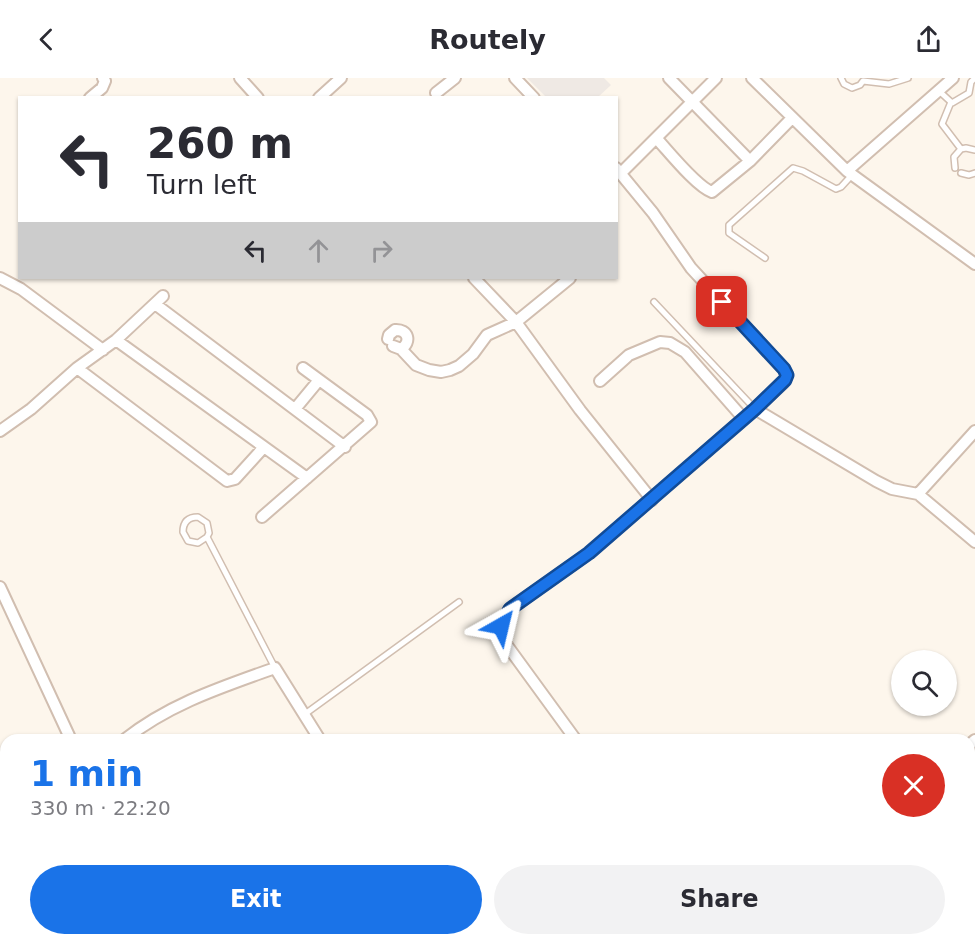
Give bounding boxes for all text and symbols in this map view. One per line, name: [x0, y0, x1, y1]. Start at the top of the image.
icon: back: [30, 23, 63, 56]
icon: share: [912, 23, 945, 56]
text: Routely: [429, 24, 546, 55]
text: 260 m: [147, 119, 293, 168]
icon: left: [48, 120, 126, 198]
text: Turn left: [147, 169, 257, 200]
icon: left: [239, 234, 272, 267]
icon: ahead: [302, 234, 335, 267]
icon: right: [365, 234, 398, 267]
pin: [696, 276, 747, 327]
icon: arrive: [705, 285, 738, 318]
position arrow: [469, 594, 533, 658]
map controls: [891, 650, 957, 716]
button: search: [891, 650, 957, 716]
text: 1 min: [30, 753, 143, 794]
button: close: [882, 754, 945, 817]
text: 330 m · 22:20: [30, 796, 171, 820]
button: Exit: [30, 865, 482, 934]
button: Share: [494, 865, 945, 934]

